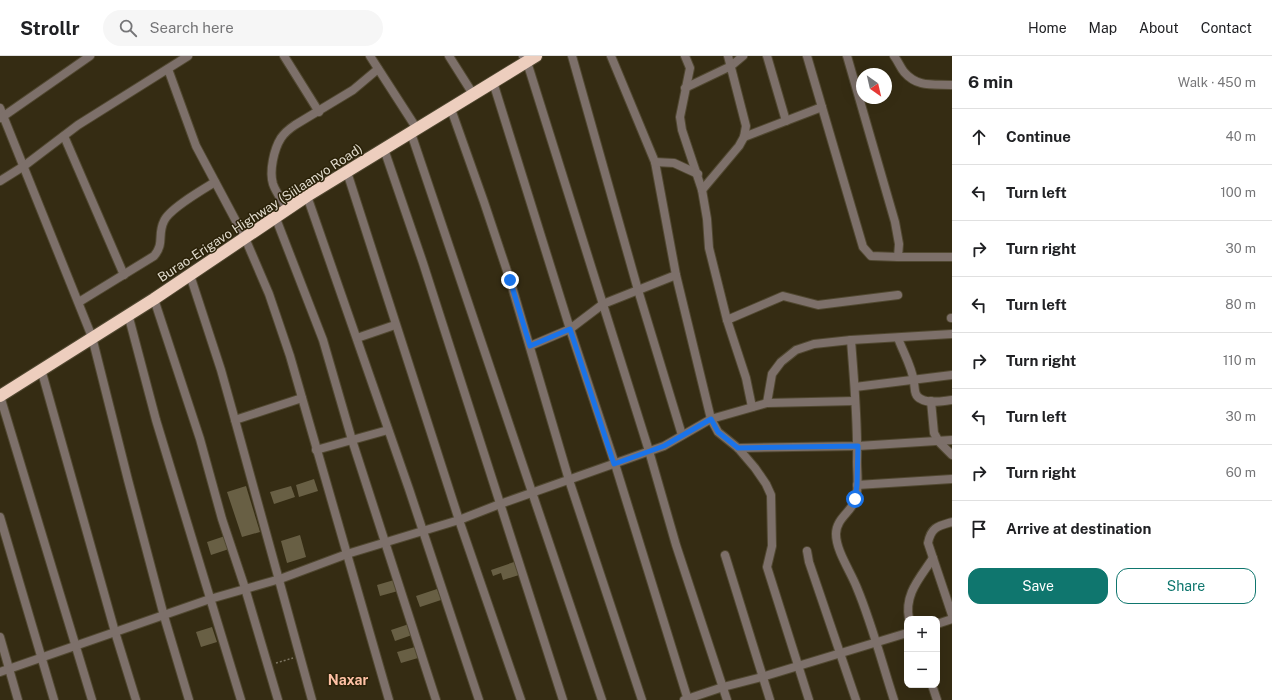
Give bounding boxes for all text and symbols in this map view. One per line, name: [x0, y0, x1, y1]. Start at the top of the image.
search box: [103, 10, 383, 46]
text: Strollr: [20, 17, 79, 39]
icon: search: [117, 17, 139, 39]
text: Search here: [149, 19, 234, 36]
text: Home: [1028, 20, 1067, 36]
text: Map: [1089, 20, 1117, 36]
text: About: [1139, 20, 1179, 36]
text: Contact: [1201, 20, 1252, 36]
north arrow: [856, 68, 892, 104]
text: 6 min: [968, 72, 1013, 92]
text: Walk · 450 m: [1178, 75, 1256, 90]
icon: ahead: [968, 126, 990, 148]
text: Continue: [1006, 128, 1071, 145]
text: 40 m: [1225, 129, 1256, 144]
street label: Burao-Erigavo Highway (Siilaanyo Road): [155, 141, 365, 285]
icon: left: [968, 182, 990, 204]
text: Turn left: [1006, 184, 1067, 201]
text: 100 m: [1220, 185, 1256, 200]
icon: right: [968, 238, 990, 260]
text: Turn right: [1006, 240, 1076, 257]
text: 30 m: [1226, 241, 1256, 256]
route end: [501, 271, 519, 289]
icon: left: [968, 294, 990, 316]
text: Turn left: [1006, 296, 1067, 313]
text: 80 m: [1225, 297, 1256, 312]
icon: right: [968, 350, 990, 372]
text: Turn right: [1006, 352, 1076, 369]
text: 110 m: [1223, 353, 1256, 368]
icon: left: [968, 406, 990, 428]
text: Turn left: [1006, 408, 1067, 425]
text: 30 m: [1226, 409, 1256, 424]
icon: right: [968, 462, 990, 484]
text: Turn right: [1006, 464, 1076, 481]
text: 60 m: [1226, 465, 1256, 480]
route start: [846, 490, 864, 508]
icon: arrive: [968, 518, 990, 540]
text: Arrive at destination: [1006, 520, 1151, 537]
button: Save: [968, 568, 1108, 604]
button: Share: [1116, 568, 1256, 604]
map controls: [904, 616, 940, 688]
button: +: [904, 616, 940, 652]
button: −: [904, 652, 940, 688]
district label: Naxar: [328, 672, 368, 688]

